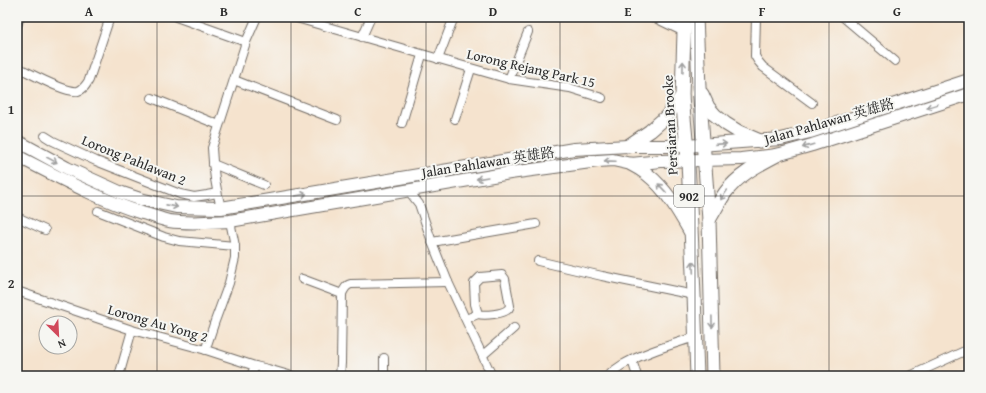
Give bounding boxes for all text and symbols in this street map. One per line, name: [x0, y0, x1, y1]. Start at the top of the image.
text: A: [85, 2, 94, 21]
text: B: [220, 2, 228, 21]
text: C: [354, 2, 362, 21]
text: D: [489, 2, 497, 21]
text: E: [625, 2, 632, 21]
text: F: [759, 2, 766, 21]
text: G: [893, 2, 901, 21]
street label: Lorong Rejang Park 15: [465, 44, 597, 92]
one-way arrow: [679, 61, 687, 74]
street label: Persiaran Brooke: [657, 74, 683, 176]
street label: Jalan Pahlawan 英雄路: [760, 93, 896, 150]
text: 1: [8, 100, 14, 119]
one-way arrow: [926, 103, 939, 110]
street label: Lorong Pahlawan 2: [79, 130, 189, 190]
one-way arrow: [714, 140, 727, 147]
street label: Jalan Pahlawan 英雄路: [418, 142, 556, 183]
one-way arrow: [802, 143, 815, 150]
one-way arrow: [45, 156, 57, 164]
one-way arrow: [604, 157, 617, 165]
one-way arrow: [475, 174, 488, 182]
one-way arrow: [657, 183, 666, 194]
road number: 902: [674, 185, 704, 207]
one-way arrow: [720, 189, 728, 200]
one-way arrow: [294, 191, 307, 199]
one-way arrow: [165, 203, 178, 211]
one-way arrow: [689, 261, 697, 274]
text: 2: [8, 274, 15, 293]
street label: Lorong Au Yong 2: [106, 299, 210, 347]
north arrow: [38, 315, 78, 355]
one-way arrow: [708, 315, 715, 328]
text: N: [55, 335, 69, 353]

